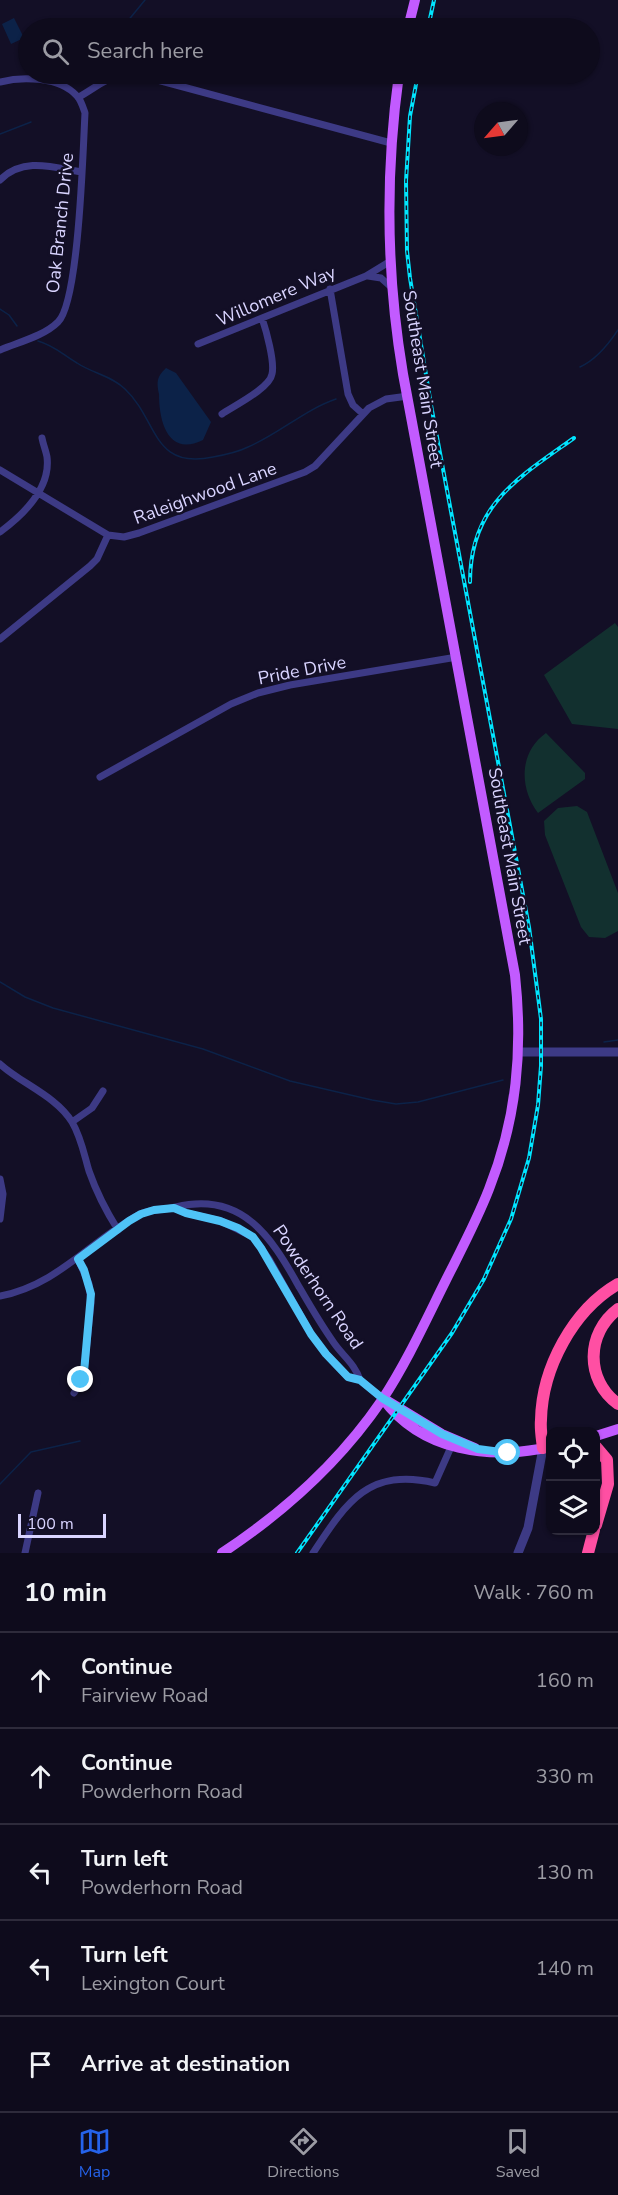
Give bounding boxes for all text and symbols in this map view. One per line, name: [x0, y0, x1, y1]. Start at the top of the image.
search box: [18, 18, 600, 84]
icon: search: [39, 35, 72, 68]
text: Search here: [87, 36, 204, 66]
north arrow: [474, 102, 528, 156]
street label: Oak Branch Drive: [41, 152, 79, 294]
street label: Willomere Way: [213, 260, 340, 332]
street label: Southeast Main Street: [397, 289, 449, 470]
street label: Raleighwood Lane: [130, 456, 280, 530]
street label: Pride Drive: [256, 650, 348, 690]
street label: Southeast Main Street: [483, 766, 538, 947]
street label: Powderhorn Road: [267, 1220, 369, 1354]
route end: [67, 1366, 93, 1392]
map controls: [546, 1427, 600, 1535]
button: locate: [546, 1427, 600, 1481]
route start: [494, 1439, 520, 1465]
button: layers: [546, 1481, 600, 1535]
scale bar: [18, 1511, 106, 1538]
text: 100 m: [27, 1513, 74, 1535]
text: 10 min: [24, 1575, 107, 1610]
text: Walk · 760 m: [474, 1579, 594, 1606]
text: Continue: [81, 1652, 172, 1682]
icon: ahead: [24, 1664, 57, 1697]
text: 160 m: [536, 1667, 594, 1694]
text: Fairview Road: [81, 1682, 209, 1709]
text: Continue: [81, 1748, 172, 1778]
icon: ahead: [24, 1760, 57, 1793]
text: 330 m: [536, 1763, 594, 1790]
text: Powderhorn Road: [81, 1778, 243, 1805]
text: Turn left: [81, 1844, 168, 1874]
icon: left: [24, 1856, 57, 1889]
text: 130 m: [536, 1859, 594, 1886]
text: Powderhorn Road: [81, 1874, 243, 1901]
text: Turn left: [81, 1940, 168, 1970]
icon: left: [24, 1952, 57, 1985]
text: 140 m: [536, 1955, 594, 1982]
text: Lexington Court: [81, 1970, 225, 1997]
icon: arrive: [24, 2048, 57, 2081]
text: Arrive at destination: [81, 2049, 290, 2079]
tab: Map: [78, 2125, 111, 2183]
tab: Directions: [267, 2125, 339, 2183]
tab: Saved: [496, 2125, 540, 2183]

